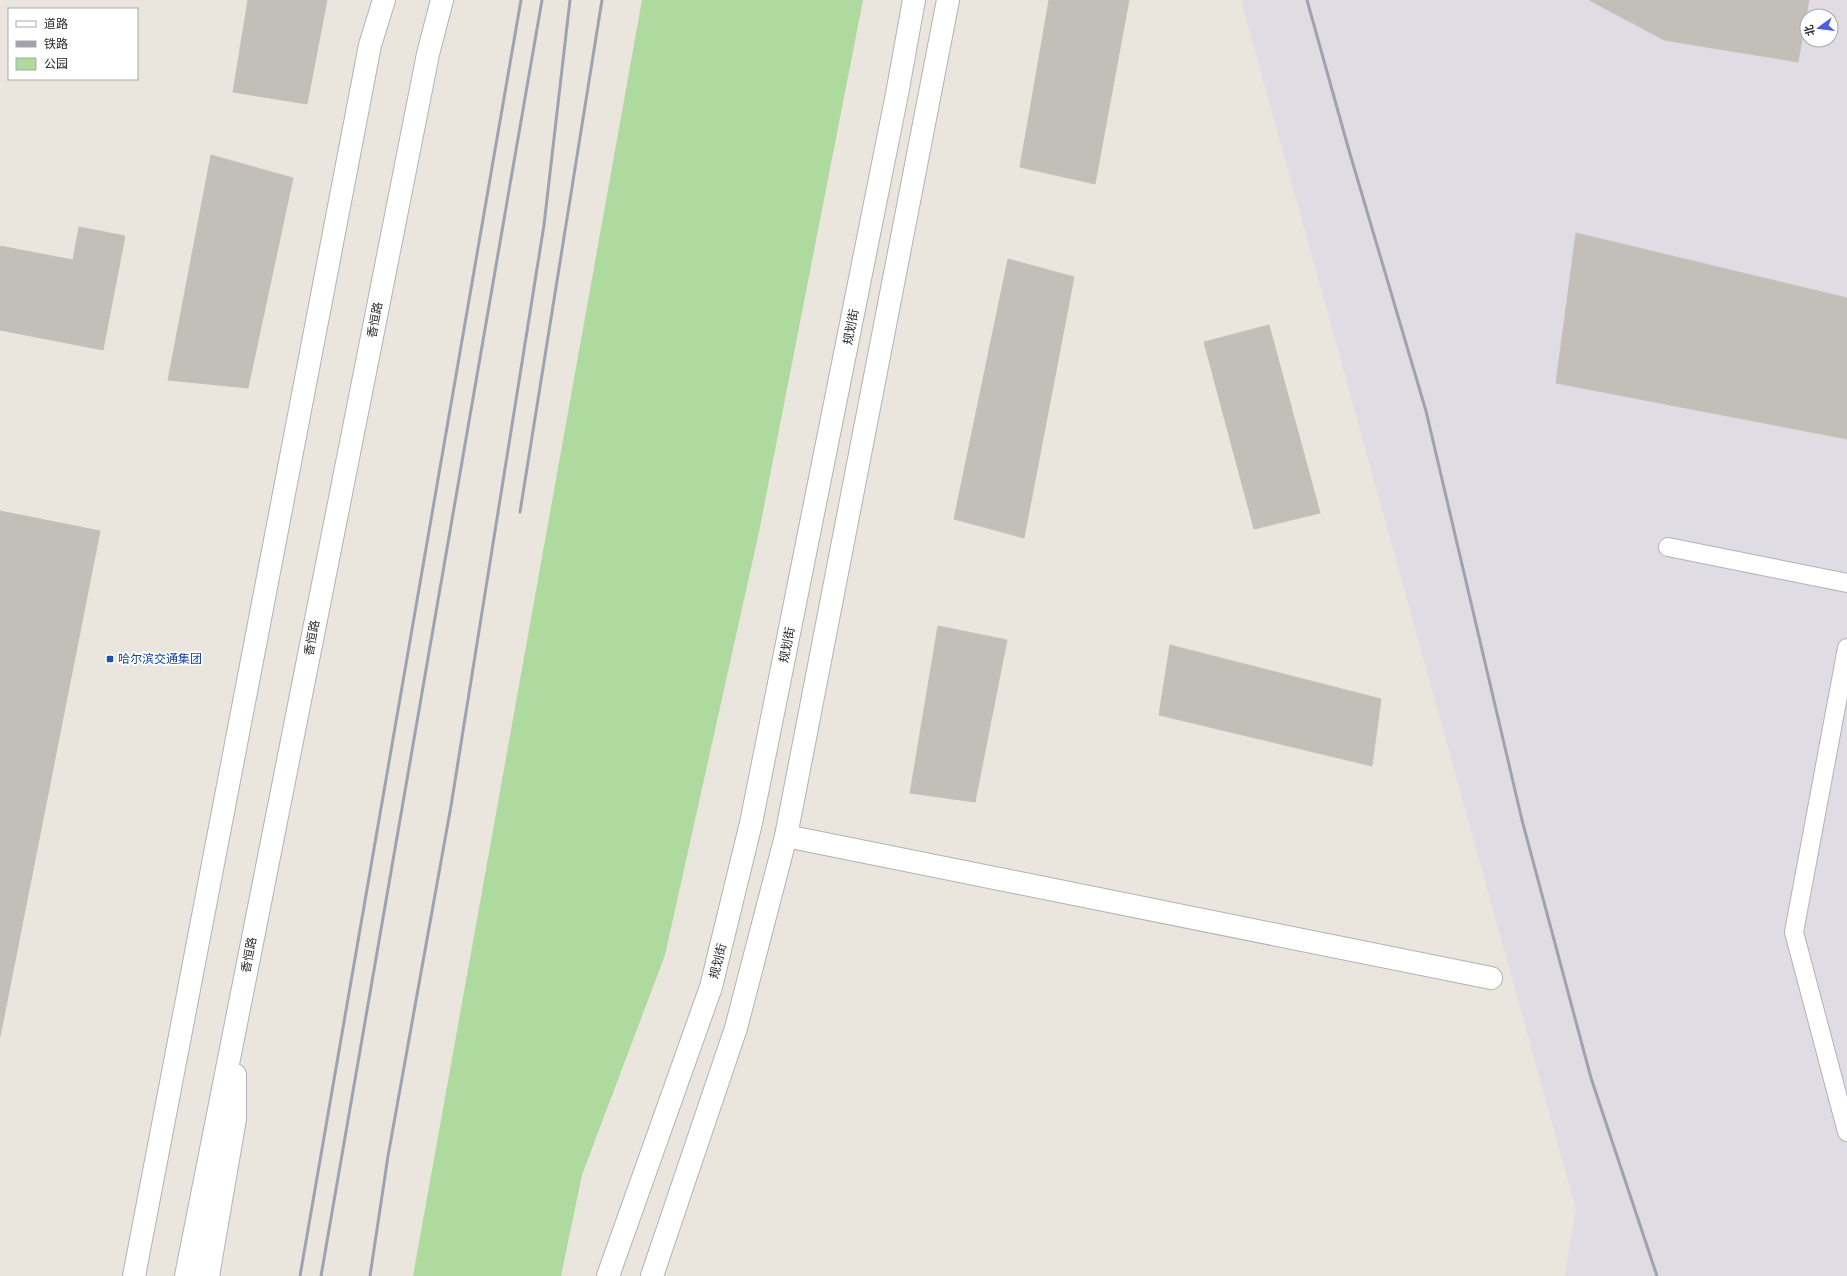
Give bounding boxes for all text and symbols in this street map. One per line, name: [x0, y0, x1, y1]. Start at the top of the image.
legend: [8, 8, 138, 80]
north arrow: [1799, 8, 1839, 48]
text: 道路: [44, 17, 68, 31]
text: 北: [1802, 23, 1818, 37]
text: 铁路: [44, 37, 68, 51]
text: 公园: [44, 57, 68, 71]
street label: 香恒路: [365, 301, 385, 339]
street label: 规划街: [841, 308, 861, 346]
street label: 香恒路: [302, 619, 322, 657]
street label: 规划街: [777, 626, 797, 664]
place label: 哈尔滨交通集团: [118, 652, 202, 666]
marker: 哈尔滨交通集团: [105, 654, 115, 664]
street label: 香恒路: [239, 936, 259, 974]
street label: 规划街: [707, 942, 729, 980]

